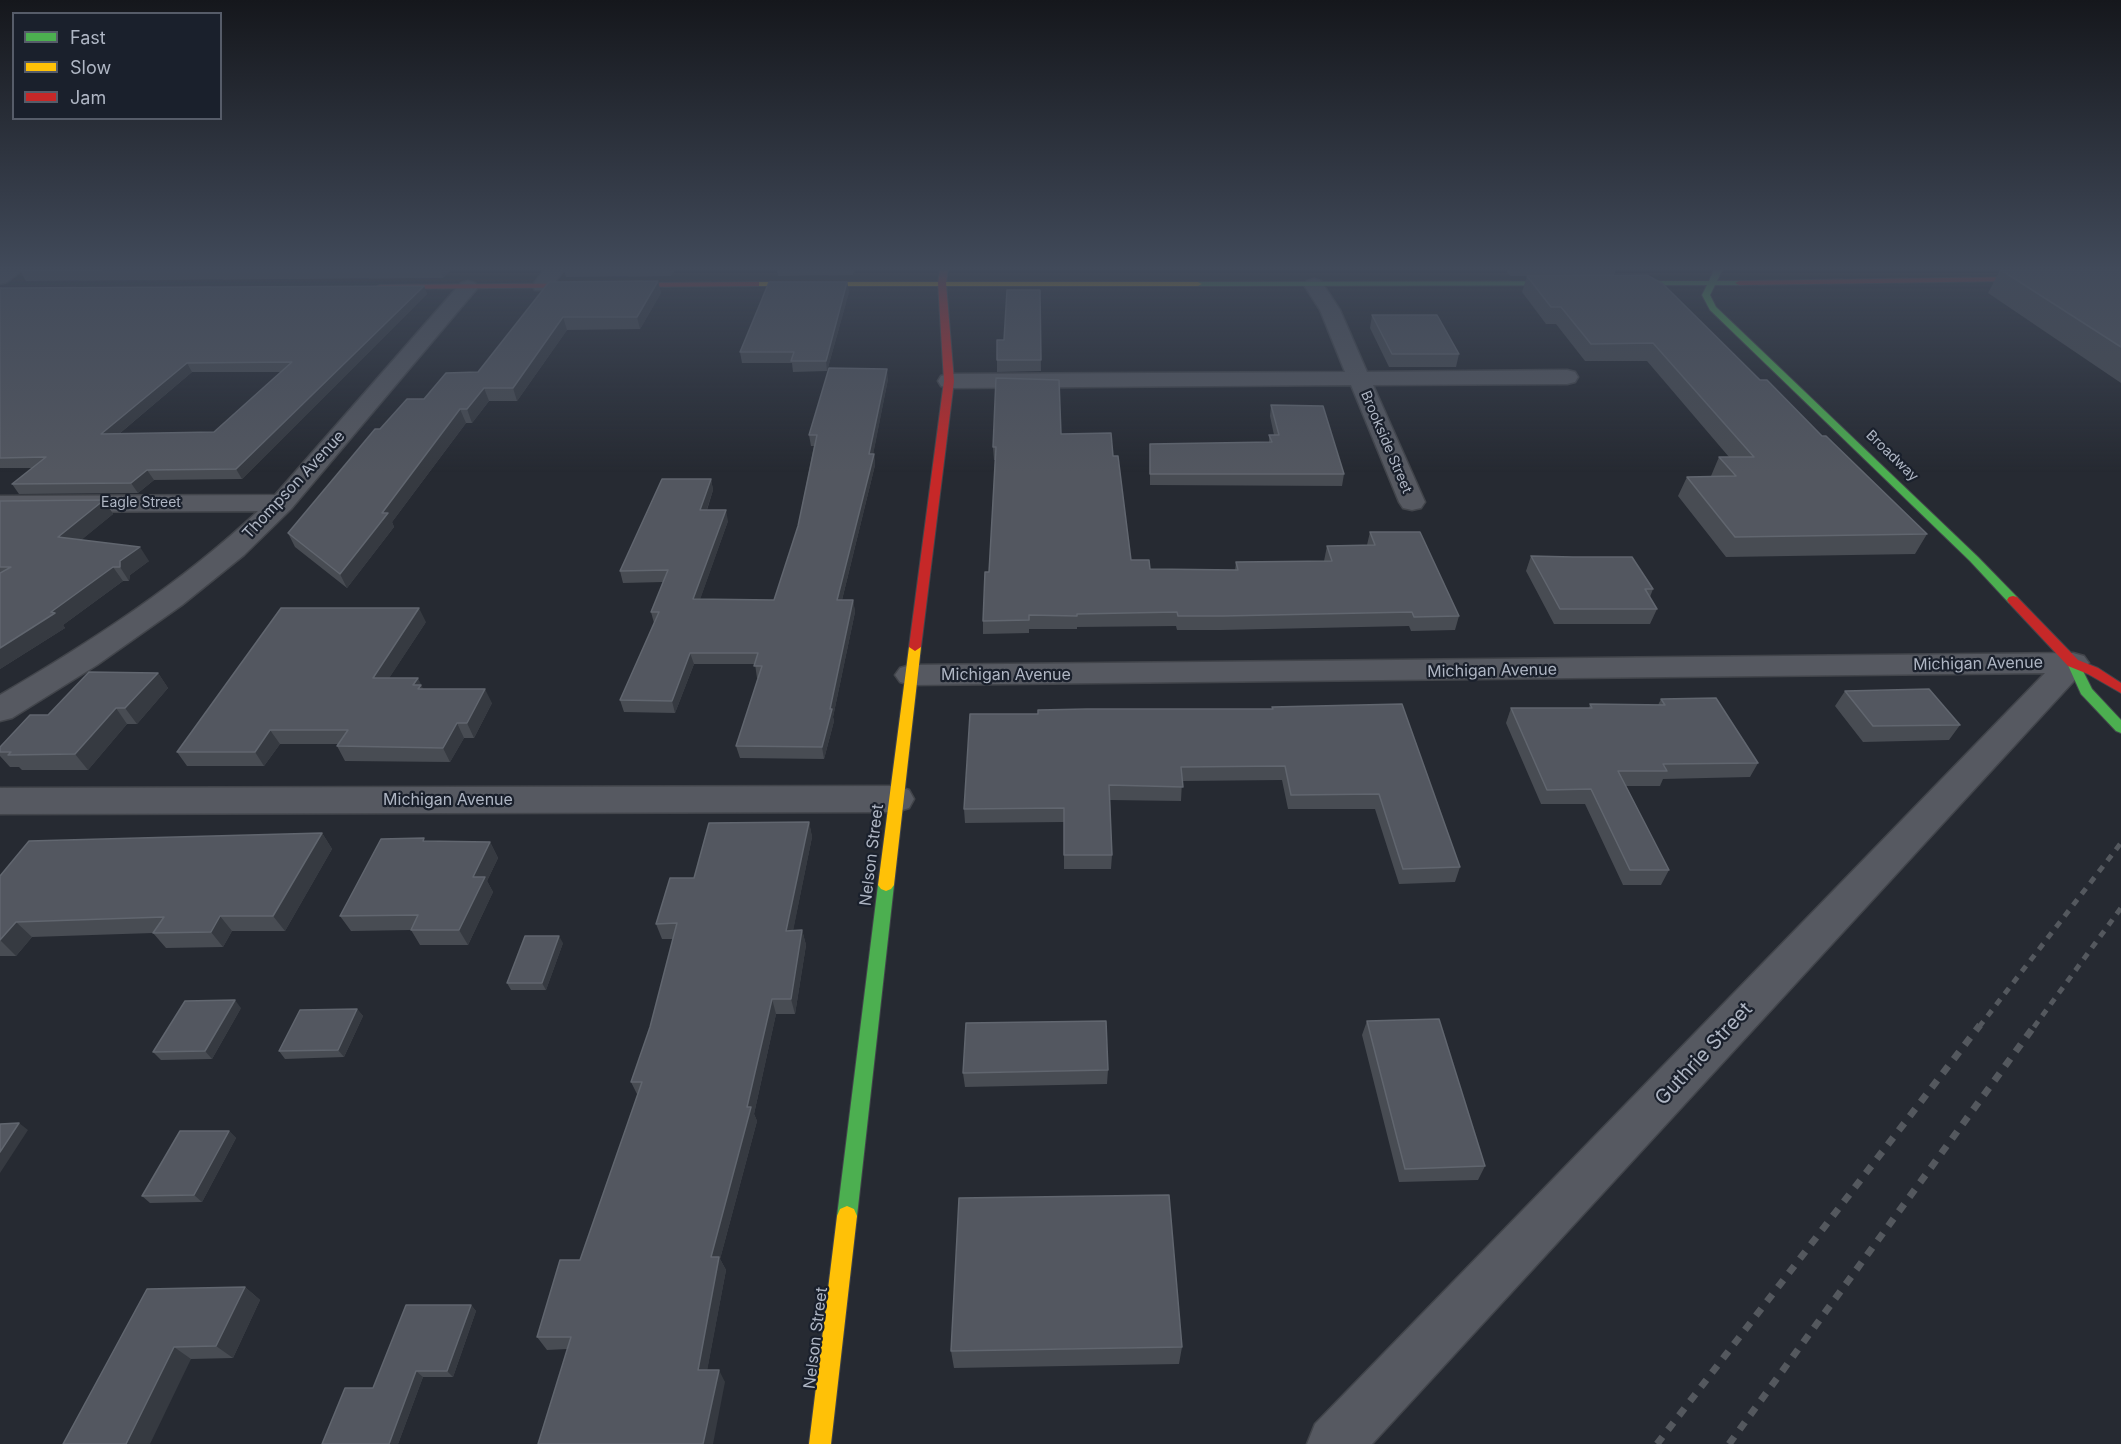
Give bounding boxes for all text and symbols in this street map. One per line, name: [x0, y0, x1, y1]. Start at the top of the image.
legend: [12, 12, 222, 120]
text: Fast: [70, 27, 106, 48]
text: Slow: [70, 57, 111, 78]
text: Jam: [70, 87, 106, 108]
street label: Brookside Street: [1357, 388, 1415, 496]
street label: Thompson Avenue: [239, 427, 349, 543]
street label: Broadway: [1862, 427, 1922, 485]
street label: Eagle Street: [101, 495, 181, 511]
street label: Michigan Avenue: [1913, 653, 2043, 675]
street label: Michigan Avenue: [1427, 660, 1557, 682]
street label: Michigan Avenue: [941, 665, 1071, 685]
street label: Michigan Avenue: [383, 790, 513, 810]
street label: Nelson Street: [856, 803, 888, 907]
street label: Guthrie Street: [1650, 998, 1758, 1110]
street label: Nelson Street: [800, 1286, 832, 1390]

